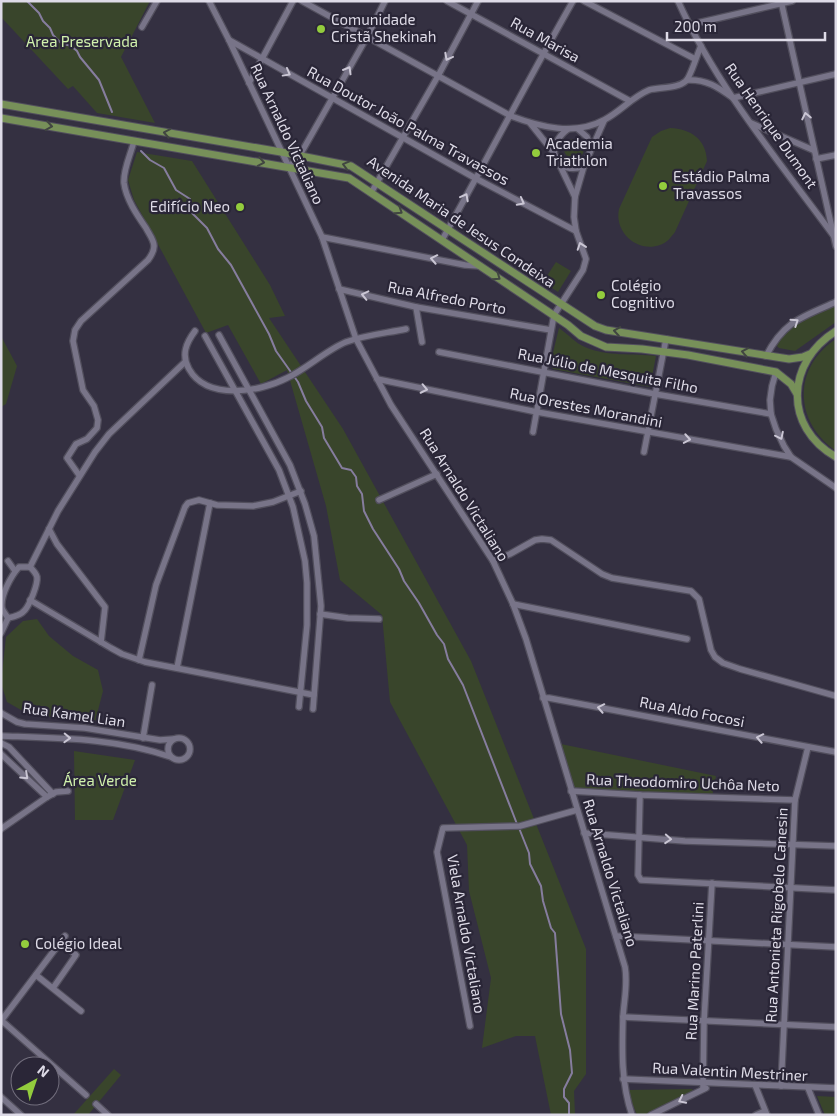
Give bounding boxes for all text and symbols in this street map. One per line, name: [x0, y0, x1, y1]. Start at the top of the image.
place label: Comunidade Cristã Shekinah: [331, 10, 436, 45]
scale bar: [667, 10, 824, 42]
street label: Rua Marisa: [508, 13, 583, 66]
text: 200 m: [674, 17, 717, 35]
marker: Comunidade Cristã Shekinah: [315, 23, 327, 35]
park label: Area Preservada: [26, 32, 138, 50]
one-way arrow: [444, 52, 454, 61]
street label: Rua Henrique Dumont: [722, 59, 822, 192]
street label: Rua Arnaldo Victaliano: [247, 60, 329, 207]
street label: Rua Doutor João Palma Travassos: [304, 62, 513, 188]
one-way arrow: [281, 66, 290, 76]
one-way arrow: [342, 66, 352, 75]
one-way arrow: [801, 112, 812, 121]
one-way arrow: [45, 121, 54, 131]
one-way arrow: [163, 129, 172, 139]
place label: Academia Triathlon: [546, 134, 613, 169]
marker: Academia Triathlon: [530, 147, 542, 159]
street label: Avenida Maria de Jesus Condeixa: [364, 151, 559, 291]
one-way arrow: [257, 156, 266, 166]
one-way arrow: [342, 160, 351, 171]
place label: Estádio Palma Travassos: [673, 167, 770, 202]
marker: Estádio Palma Travassos: [657, 180, 669, 192]
one-way arrow: [459, 193, 469, 202]
one-way arrow: [516, 196, 525, 206]
place label: Edifício Neo: [150, 197, 230, 215]
marker: Edifício Neo: [234, 201, 246, 213]
one-way arrow: [394, 205, 403, 214]
one-way arrow: [577, 242, 587, 251]
one-way arrow: [430, 254, 438, 264]
one-way arrow: [491, 271, 501, 280]
place label: Colégio Cognitivo: [611, 276, 675, 311]
street label: Rua Alfredo Porto: [386, 277, 508, 317]
marker: Colégio Cognitivo: [595, 289, 607, 301]
one-way arrow: [361, 290, 370, 301]
one-way arrow: [789, 318, 798, 328]
one-way arrow: [613, 327, 622, 337]
street label: Rua Júlio de Mesquita Filho: [517, 344, 700, 396]
one-way arrow: [741, 348, 750, 358]
one-way arrow: [420, 383, 429, 393]
street label: Rua Orestes Morandini: [508, 383, 664, 431]
street label: Rua Arnaldo Victaliano: [416, 425, 513, 564]
one-way arrow: [774, 431, 784, 440]
one-way arrow: [682, 434, 691, 444]
street label: Rua Aldo Focosi: [638, 692, 746, 730]
street label: Rua Kamel Lian: [22, 698, 127, 730]
one-way arrow: [596, 703, 605, 714]
one-way arrow: [64, 733, 72, 744]
one-way arrow: [756, 733, 765, 743]
one-way arrow: [19, 770, 28, 779]
street label: Rua Theodomiro Uchôa Neto: [586, 770, 780, 794]
park label: Área Verde: [63, 771, 137, 789]
street label: Rua Arnaldo Victaliano: [580, 797, 642, 949]
street label: Rua Antonieta Rigobelo Canesin: [761, 807, 791, 1023]
one-way arrow: [664, 834, 672, 845]
street label: Viela Arnaldo Victaliano: [444, 853, 490, 1015]
street label: Rua Marino Paterlini: [681, 901, 707, 1041]
place label: Colégio Ideal: [35, 934, 122, 952]
marker: Colégio Ideal: [19, 938, 31, 950]
north arrow: [10, 1056, 60, 1106]
street label: Rua Valentin Mestriner: [652, 1058, 808, 1084]
text: N: [34, 1061, 53, 1080]
one-way arrow: [678, 1094, 687, 1104]

